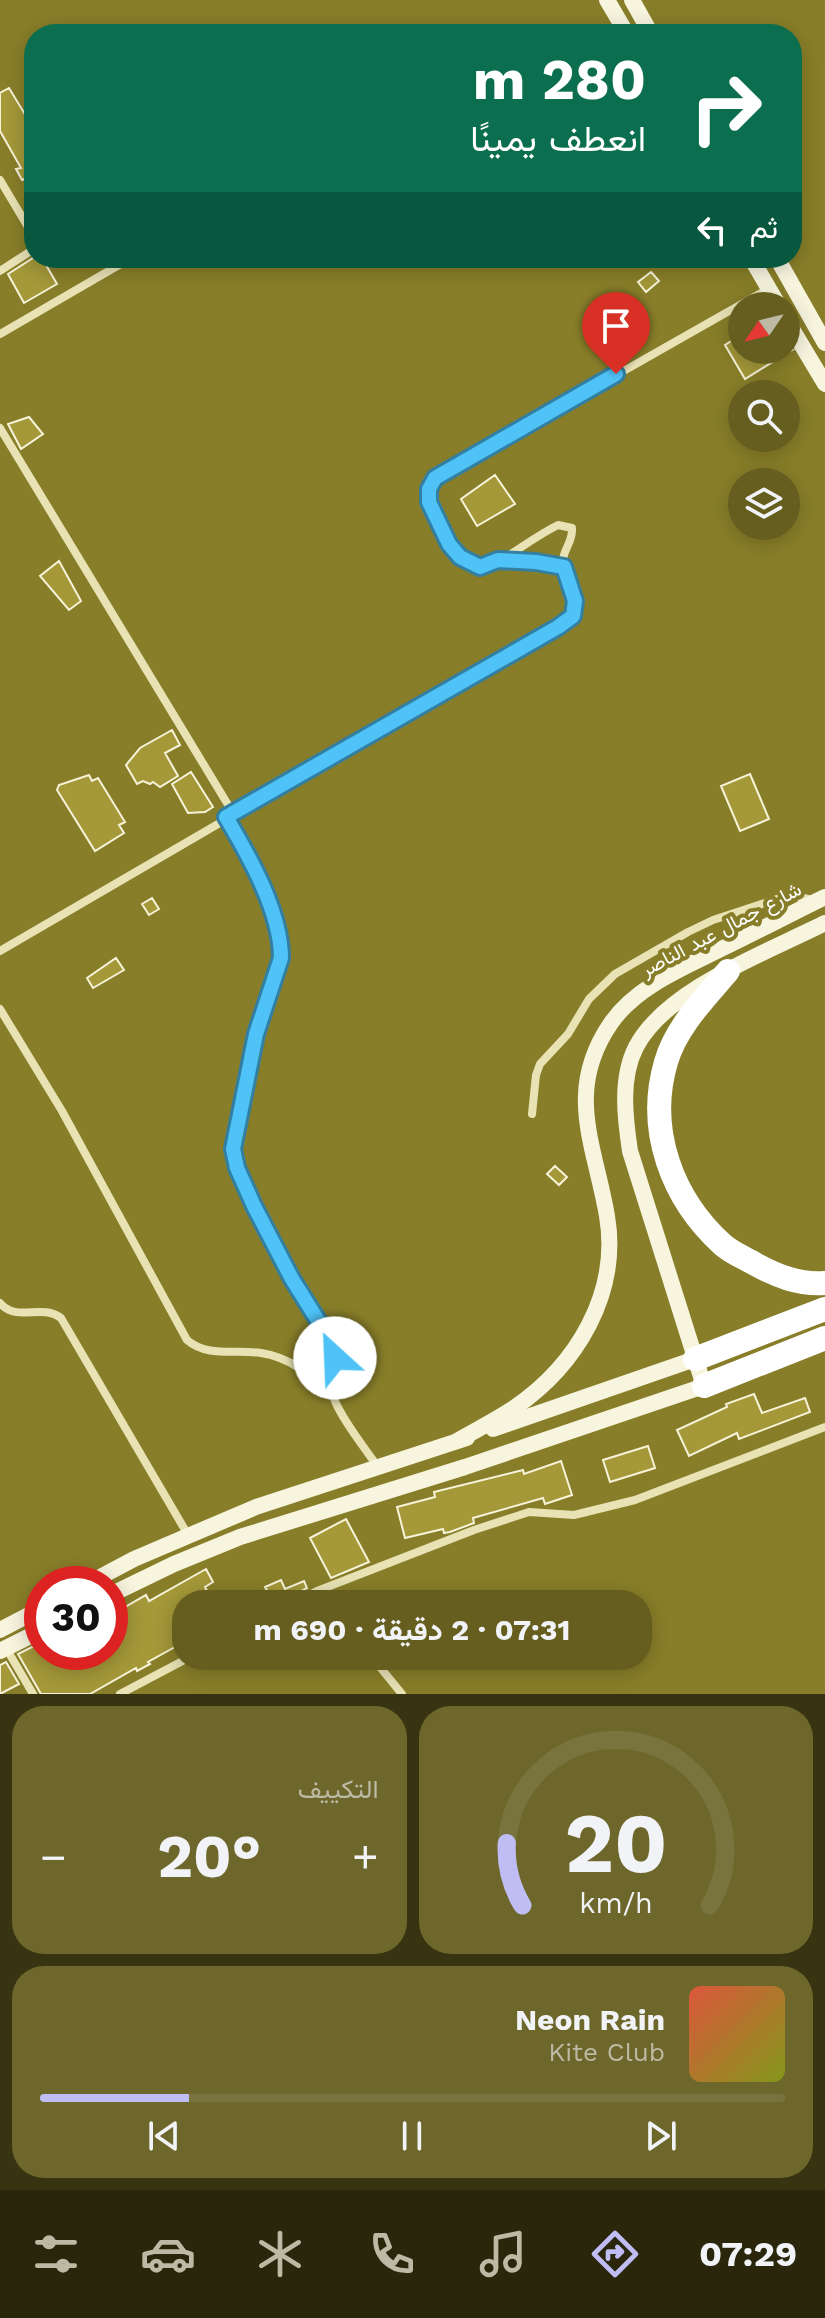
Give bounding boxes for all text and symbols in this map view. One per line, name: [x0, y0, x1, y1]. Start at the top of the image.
text: 280 m: [473, 47, 646, 113]
icon: right: [674, 56, 778, 160]
text: انعطف يمينًا: [470, 118, 646, 160]
icon: left: [690, 208, 734, 252]
text: ثم: [750, 210, 778, 245]
pin: [582, 292, 650, 374]
north arrow: [728, 292, 800, 364]
map controls: [728, 292, 800, 540]
icon: arrive: [594, 304, 638, 348]
button: search: [728, 380, 800, 452]
button: layers: [728, 468, 800, 540]
street label: شارع جمال عبد الناصر: [636, 877, 806, 984]
position arrow: [293, 1316, 377, 1400]
speed limit sign: 30: [24, 1566, 128, 1670]
text: 07:31 · 2 دقيقة · 690 m: [253, 1612, 571, 1647]
text: التكييف: [298, 1774, 379, 1804]
text: 20: [564, 1795, 667, 1892]
text: 20°: [157, 1821, 261, 1892]
text: −: [40, 1831, 67, 1883]
text: +: [352, 1831, 378, 1883]
text: km/h: [579, 1886, 653, 1920]
text: Neon Rain: [515, 2002, 665, 2037]
text: Kite Club: [548, 2037, 665, 2067]
icon: previous: [142, 2114, 186, 2158]
icon: pause: [390, 2114, 434, 2158]
icon: next: [639, 2114, 683, 2158]
icon: filters: [28, 2226, 84, 2282]
icon: car: [140, 2226, 196, 2282]
icon: climate: [252, 2226, 308, 2282]
icon: phone: [364, 2226, 420, 2282]
icon: music: [475, 2226, 531, 2282]
icon: directions: [587, 2226, 643, 2282]
text: 07:29: [699, 2233, 797, 2275]

